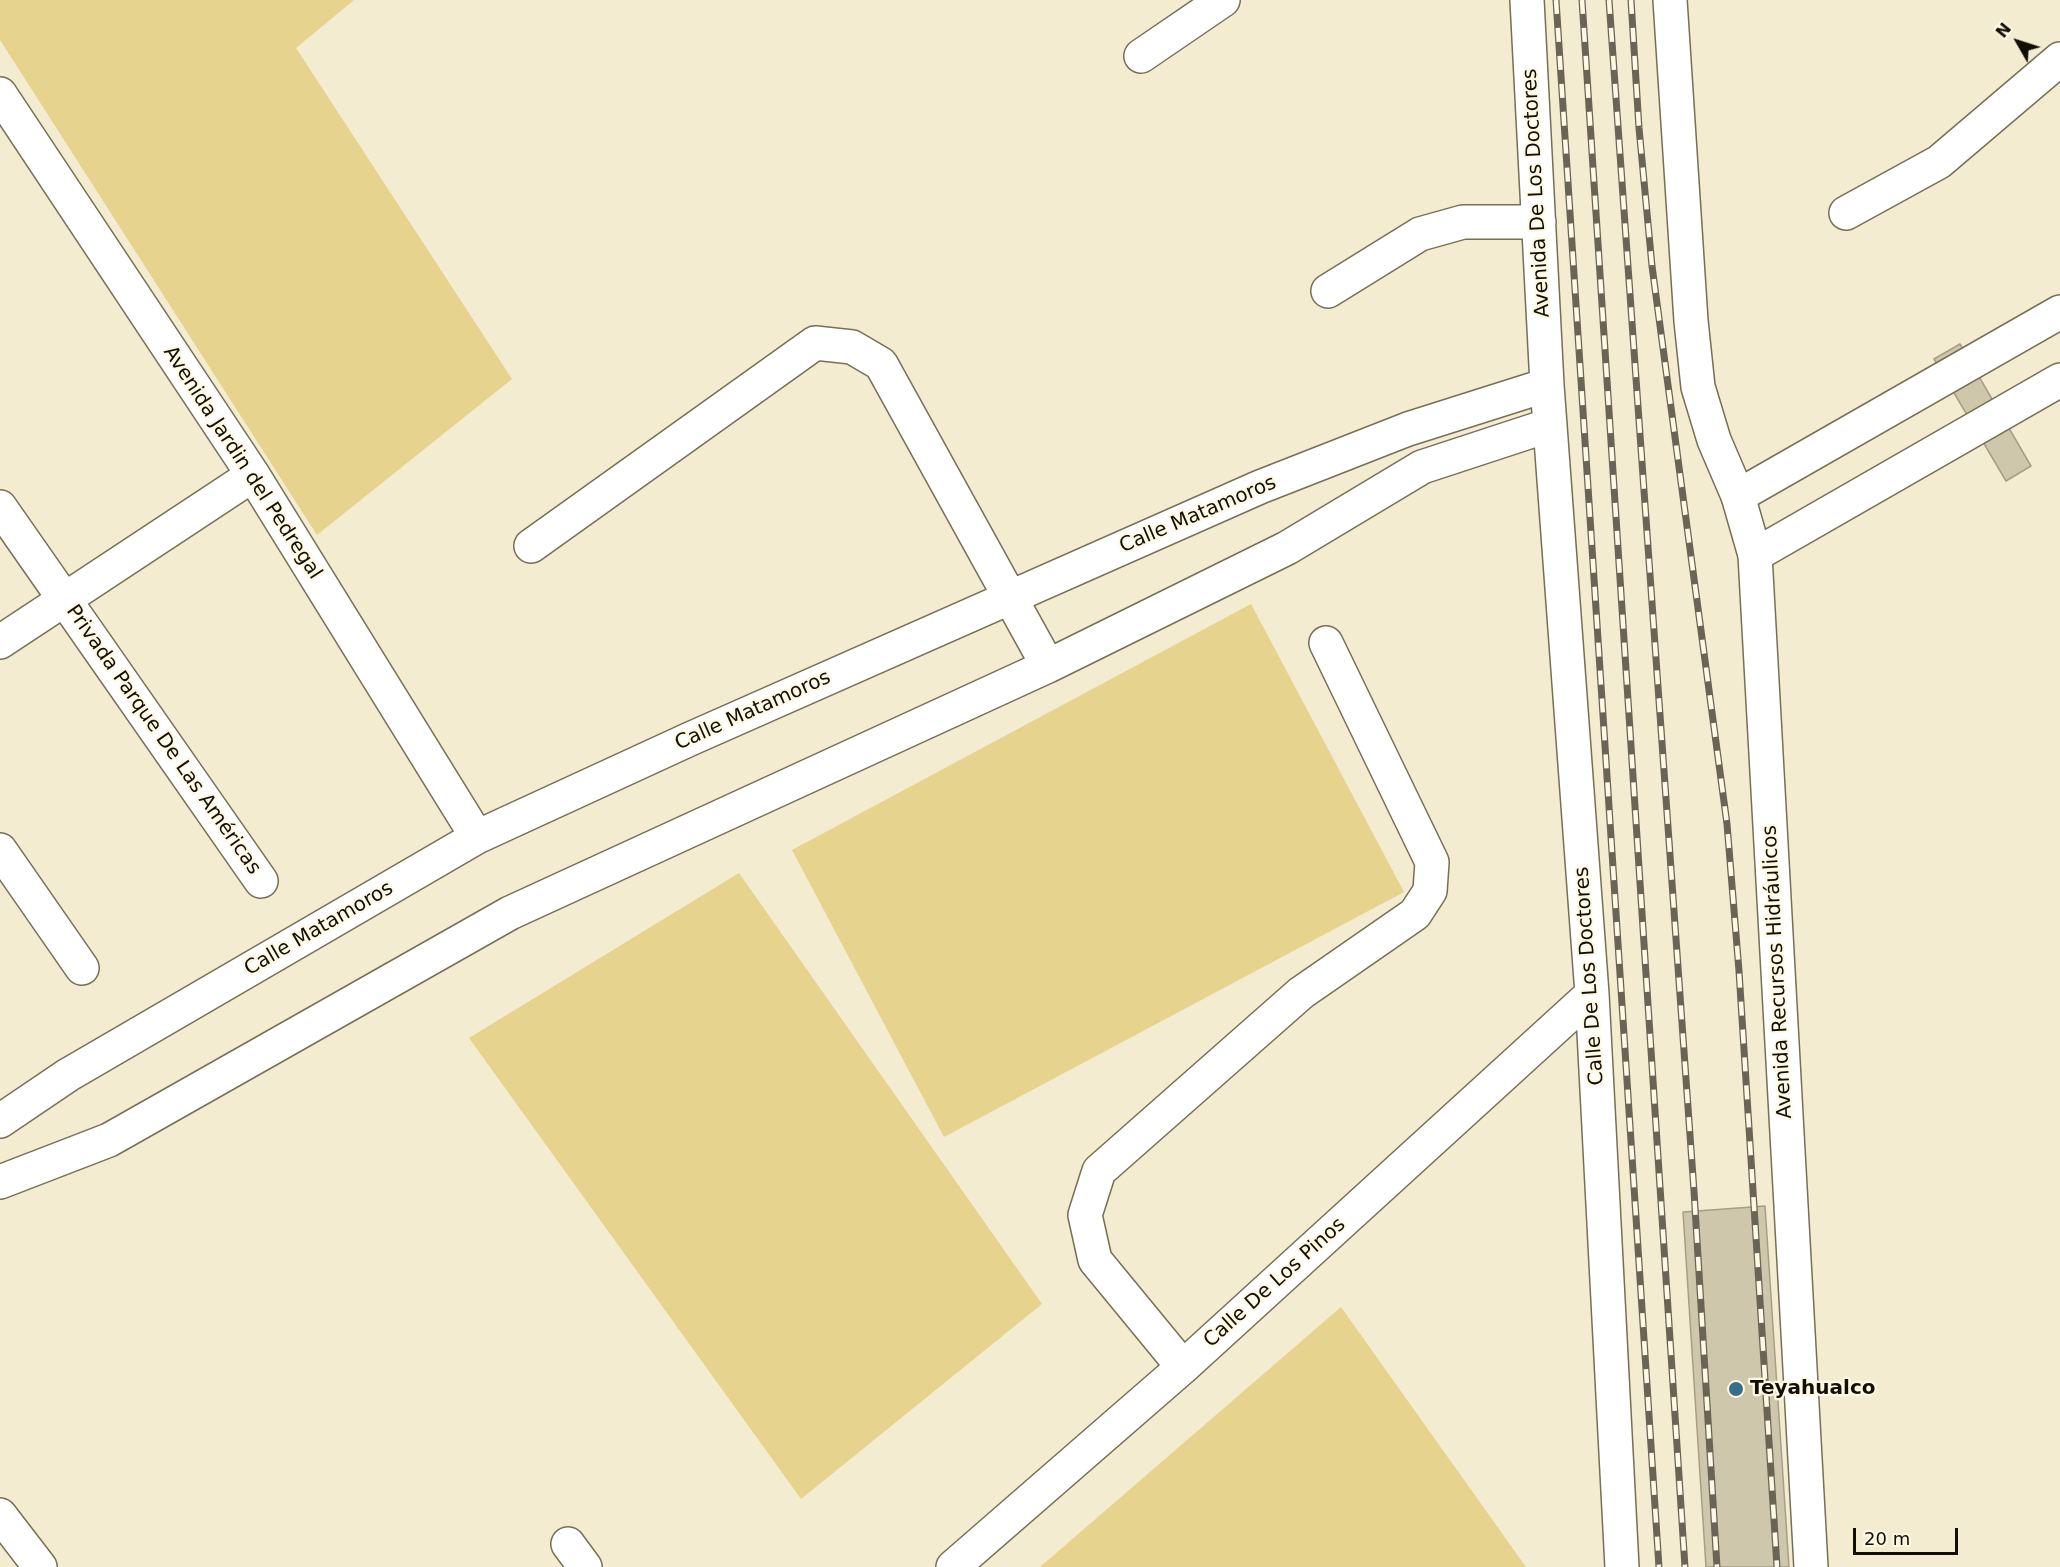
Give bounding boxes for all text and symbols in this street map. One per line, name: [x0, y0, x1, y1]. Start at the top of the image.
north arrow: [1988, 12, 2048, 72]
text: N: [1992, 19, 2015, 42]
street label: Avenida De Los Doctores: [1518, 68, 1556, 318]
street label: Avenida Jardin del Pedregal: [157, 342, 327, 584]
street label: Calle Matamoros: [1116, 471, 1280, 559]
street label: Privada Parque De Las Américas: [60, 601, 266, 879]
street label: Calle Matamoros: [671, 666, 835, 756]
street label: Avenida Recursos Hidráulicos: [1758, 825, 1798, 1119]
street label: Calle De Los Doctores: [1570, 866, 1610, 1086]
street label: Calle Matamoros: [240, 877, 398, 981]
street label: Calle De Los Pinos: [1199, 1213, 1351, 1353]
place label: Teyahualco: [1750, 1377, 1876, 1401]
marker: Teyahualco: [1727, 1380, 1745, 1398]
scale bar: [1856, 1516, 1961, 1554]
text: 20 m: [1864, 1528, 1910, 1549]

